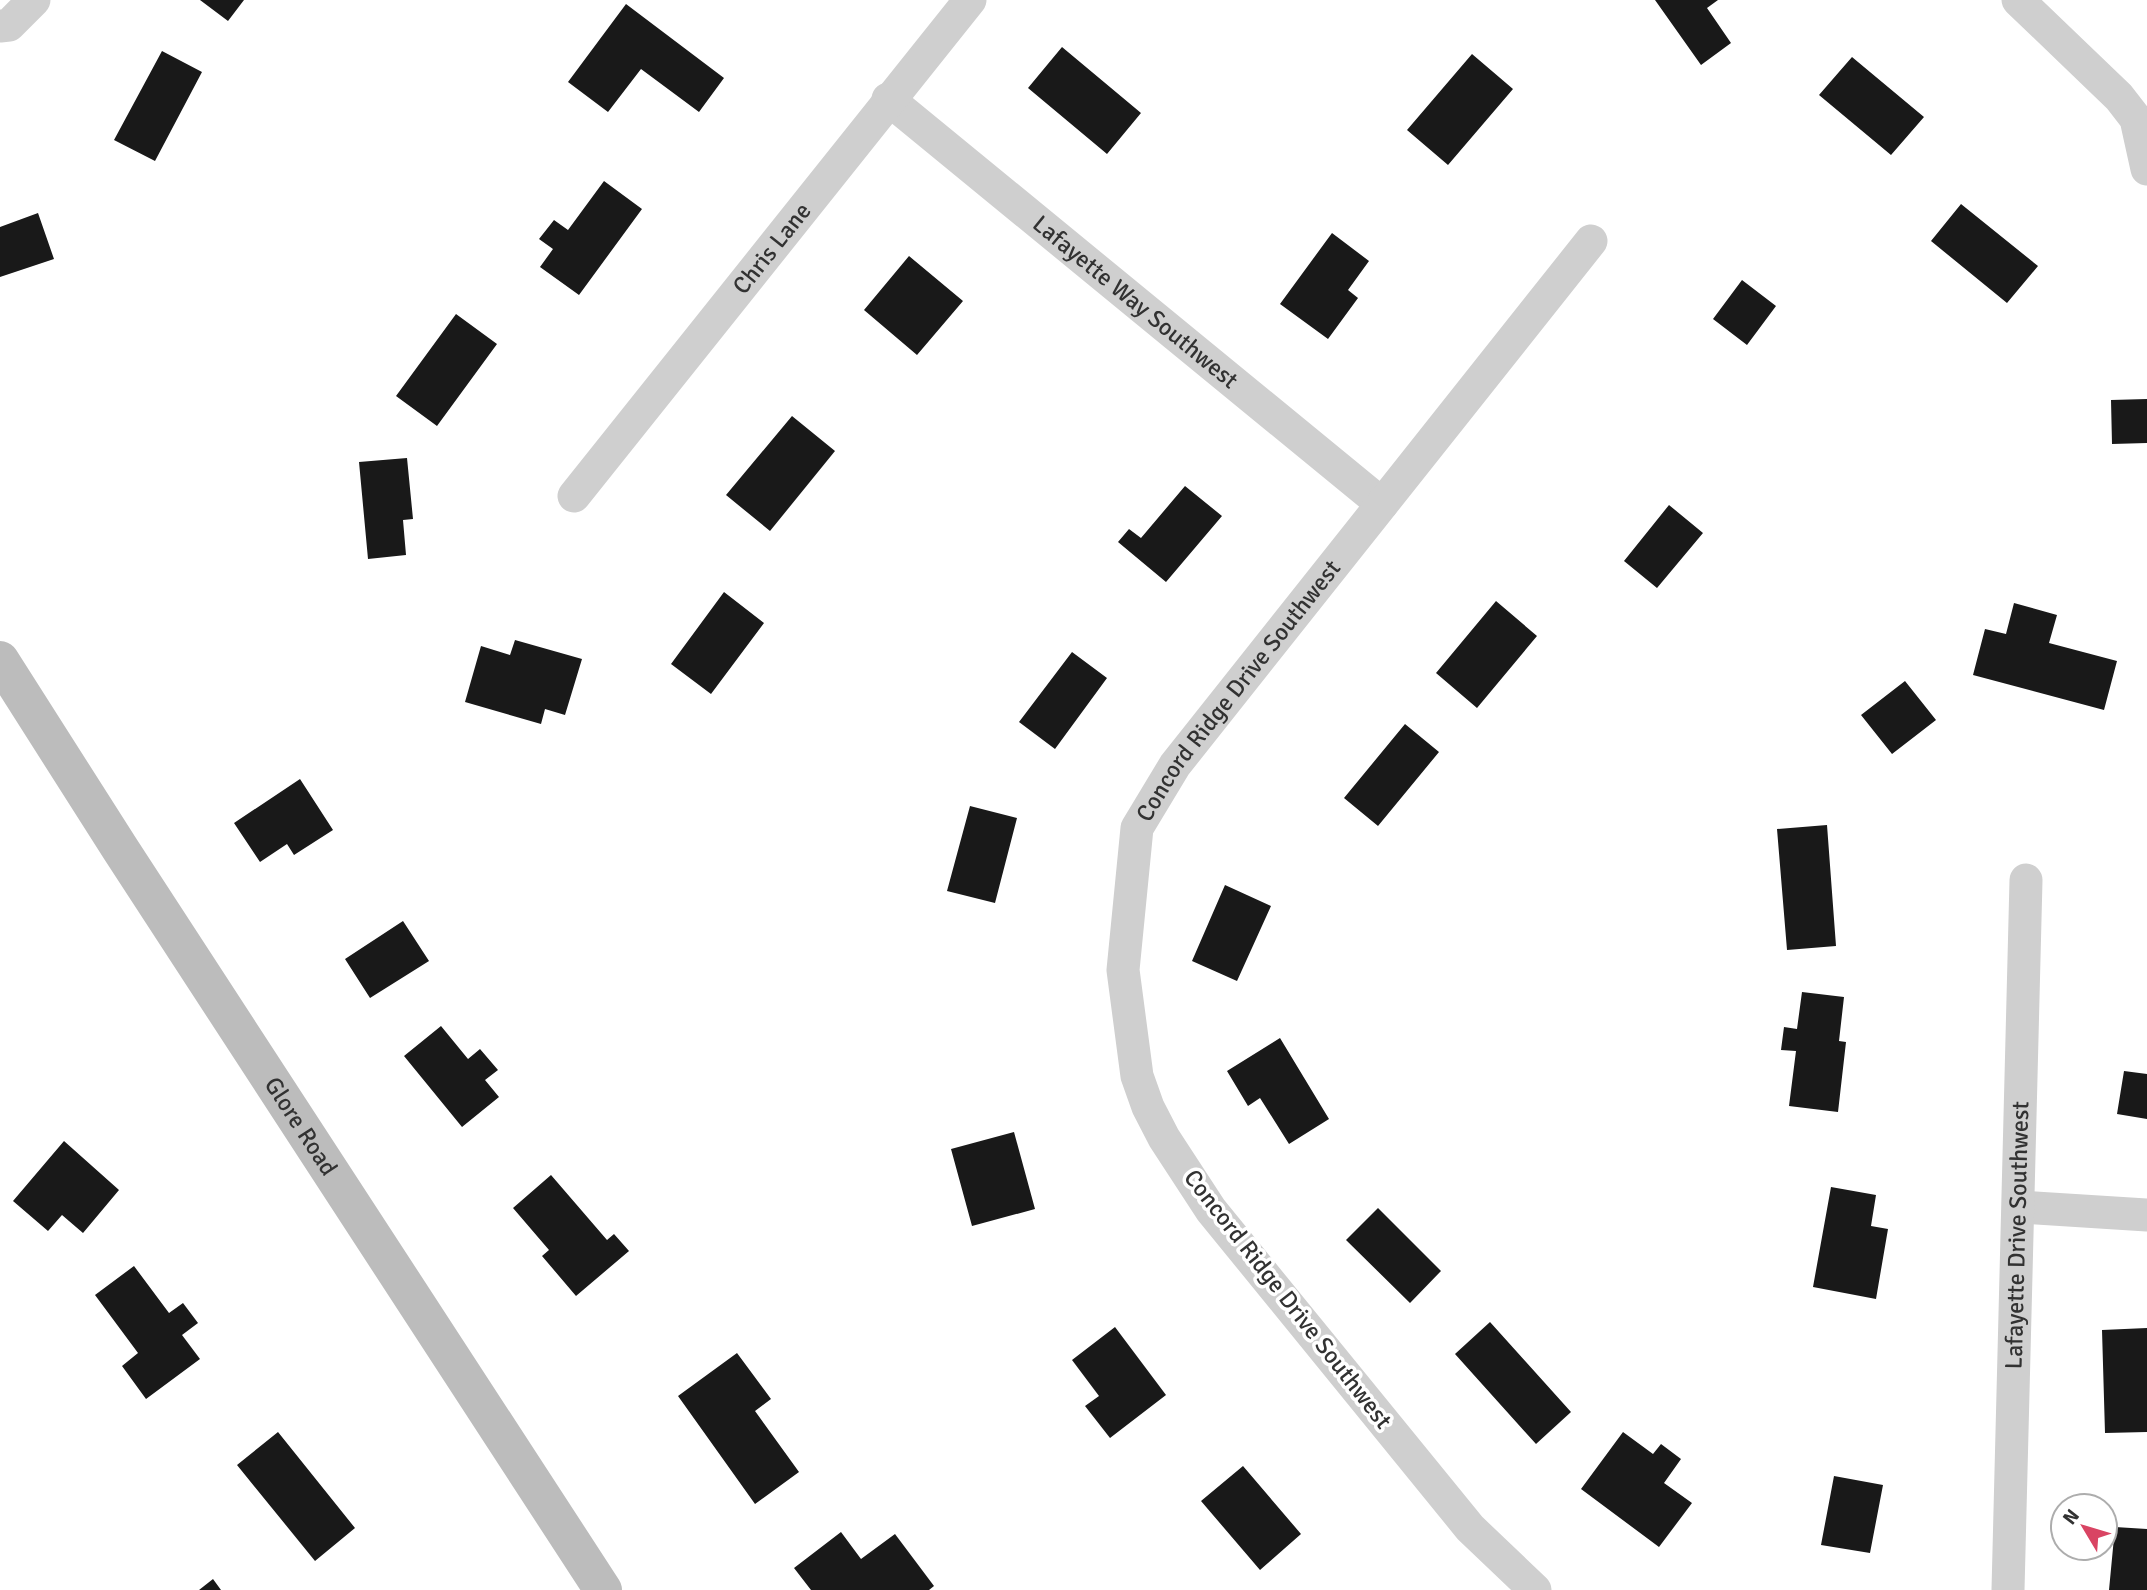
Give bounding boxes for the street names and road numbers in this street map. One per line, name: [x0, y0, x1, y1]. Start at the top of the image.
street label: Chris Lane: [726, 196, 817, 300]
street label: Lafayette Way Southwest: [1026, 209, 1244, 395]
street label: Concord Ridge Drive Southwest: [1129, 554, 1347, 827]
street label: Glore Road: [258, 1071, 344, 1181]
street label: Lafayette Drive Southwest: [1999, 1101, 2035, 1370]
street label: Concord Ridge Drive Southwest: [1177, 1163, 1399, 1435]

